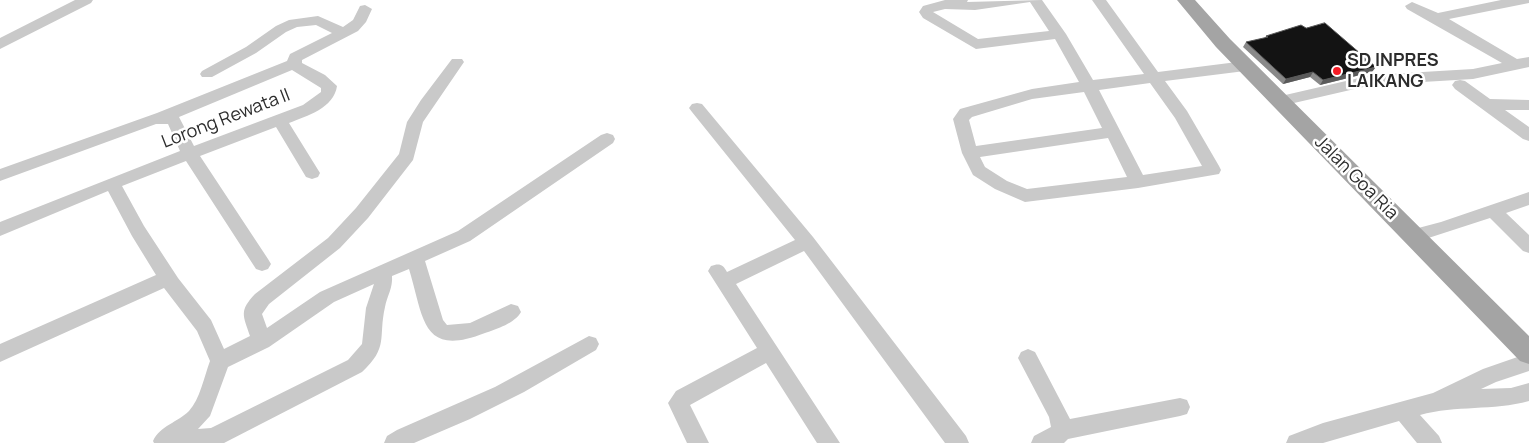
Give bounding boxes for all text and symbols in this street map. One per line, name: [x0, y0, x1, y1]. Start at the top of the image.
place label: SD INPRES LAIKANG: [1347, 50, 1439, 92]
marker: SD INPRES LAIKANG: [1331, 65, 1343, 77]
street label: Lorong Rewata II: [159, 85, 293, 153]
street label: Jalan Goa Ria: [1310, 132, 1402, 224]

